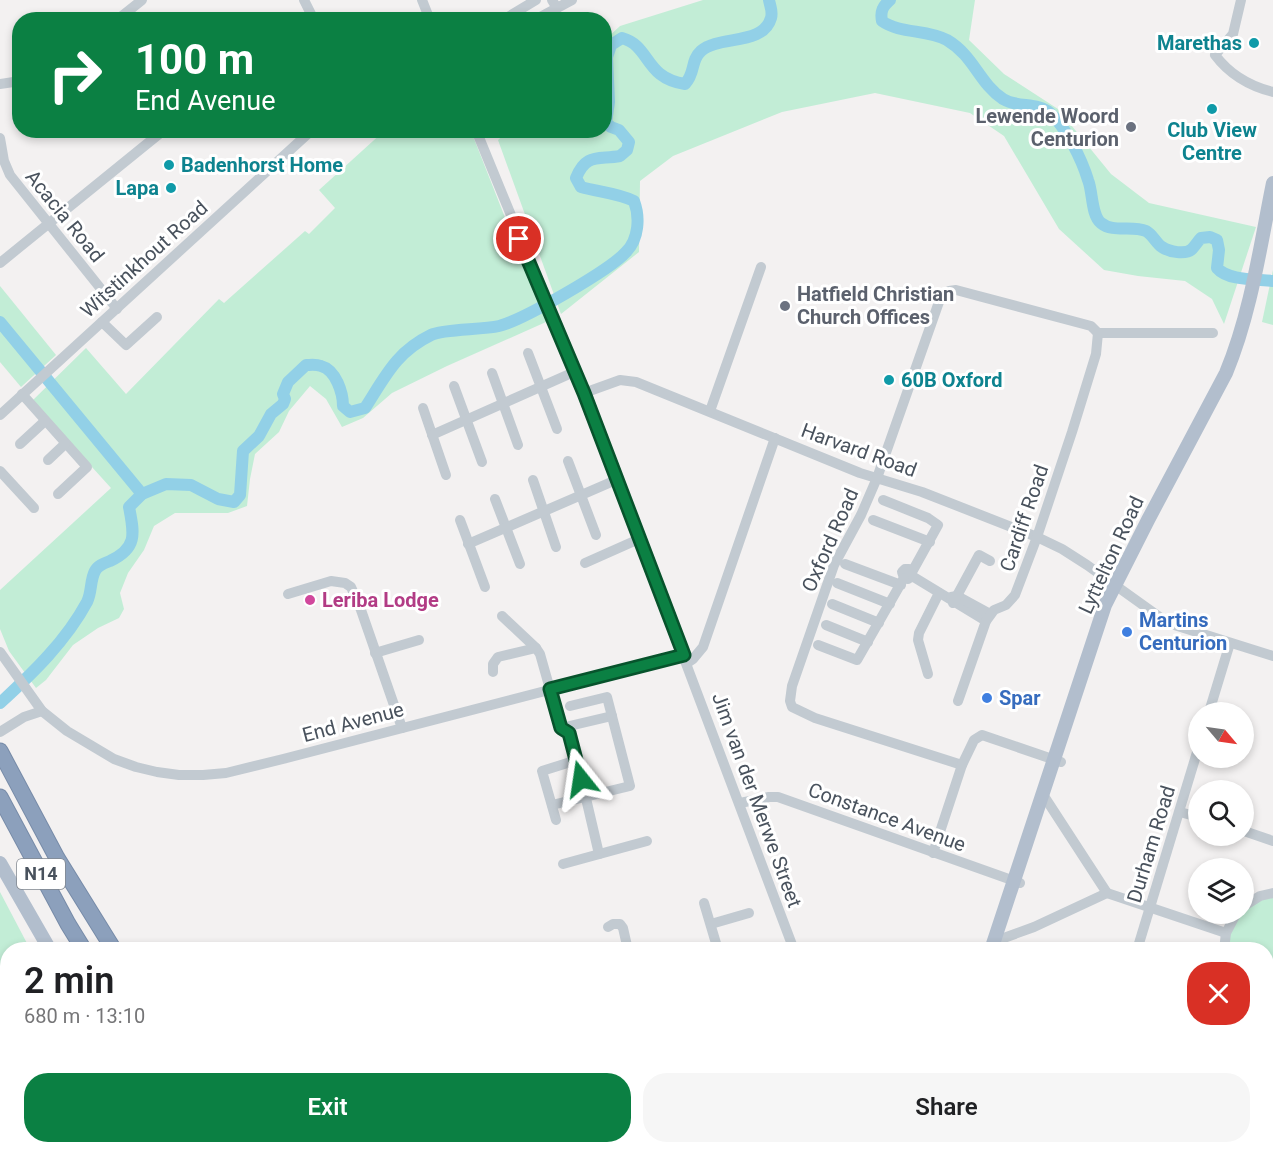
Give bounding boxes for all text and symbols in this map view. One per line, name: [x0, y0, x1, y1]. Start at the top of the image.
place label: Marethas: [1157, 31, 1242, 55]
text: 100 m: [135, 35, 254, 84]
icon: right: [36, 36, 114, 114]
marker: Marethas: [1247, 36, 1261, 50]
text: End Avenue: [135, 85, 275, 117]
marker: Club View Centre: [1205, 102, 1219, 116]
place label: Lewende Woord Centurion: [975, 104, 1119, 151]
place label: Club View Centre: [1167, 118, 1257, 165]
marker: Lewende Woord Centurion: [1124, 120, 1138, 134]
place label: Badenhorst Home: [181, 153, 343, 177]
marker: Badenhorst Home: [162, 158, 176, 172]
street label: Acacia Road: [21, 165, 109, 267]
place label: Lapa: [116, 176, 159, 200]
marker: Lapa: [164, 181, 178, 195]
street label: Witstinkhout Road: [75, 196, 213, 322]
pin: [493, 213, 544, 264]
icon: arrive: [502, 222, 535, 255]
place label: Hatfield Christian Church Offices: [797, 282, 954, 329]
marker: Hatfield Christian Church Offices: [778, 299, 792, 313]
place label: 60B Oxford: [901, 368, 1003, 392]
marker: 60B Oxford: [882, 373, 896, 387]
street label: Harvard Road: [798, 418, 920, 482]
street label: Cardiff Road: [995, 461, 1053, 575]
street label: Oxford Road: [797, 485, 863, 595]
street label: Lyttelton Road: [1073, 492, 1149, 618]
place label: Leriba Lodge: [322, 588, 439, 612]
marker: Leriba Lodge: [303, 593, 317, 607]
place label: Martins Centurion: [1139, 608, 1227, 655]
marker: Martins Centurion: [1120, 625, 1134, 639]
place label: Spar: [999, 686, 1041, 710]
street label: Jim van der Merwe Street: [707, 689, 807, 911]
marker: Spar: [980, 691, 994, 705]
street label: End Avenue: [300, 697, 406, 747]
north arrow: [1188, 702, 1254, 768]
map controls: [1188, 702, 1254, 924]
position arrow: [549, 747, 613, 811]
street label: Constance Avenue: [805, 777, 969, 857]
button: search: [1188, 780, 1254, 846]
street label: Durham Road: [1122, 783, 1180, 905]
button: layers: [1188, 858, 1254, 924]
road number: N14: [17, 859, 65, 889]
text: 2 min: [24, 960, 114, 1002]
button: close: [1187, 962, 1250, 1025]
text: 680 m · 13:10: [24, 1004, 145, 1028]
button: Exit: [24, 1073, 631, 1142]
button: Share: [643, 1073, 1250, 1142]

